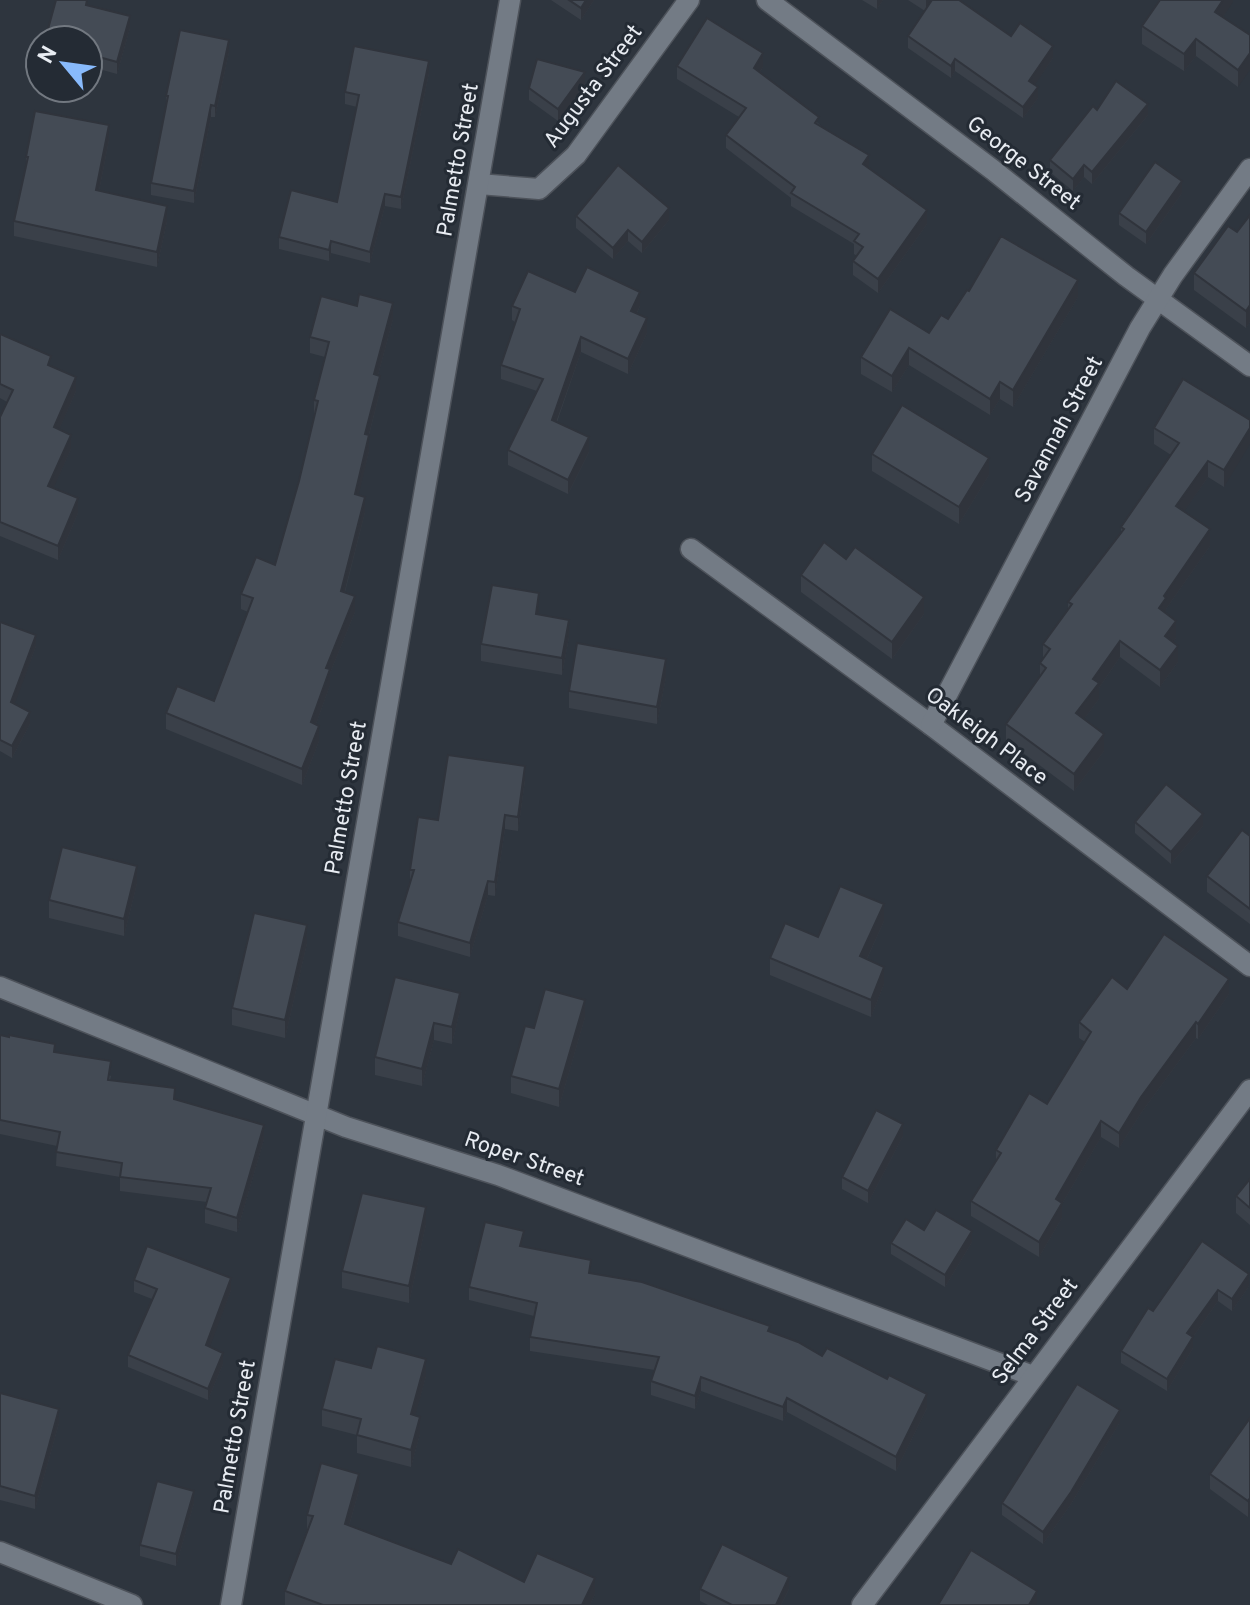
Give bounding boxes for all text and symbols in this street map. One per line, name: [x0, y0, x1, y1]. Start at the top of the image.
street label: Augusta Street: [539, 20, 649, 154]
north arrow: [24, 24, 104, 104]
text: N: [33, 42, 64, 69]
street label: Palmetto Street: [432, 81, 486, 239]
street label: George Street: [961, 111, 1085, 217]
street label: Savannah Street: [1010, 352, 1110, 508]
street label: Oakleigh Place: [919, 682, 1053, 792]
street label: Palmetto Street: [320, 719, 374, 877]
street label: Roper Street: [460, 1127, 588, 1193]
street label: Selma Street: [987, 1273, 1085, 1391]
street label: Palmetto Street: [209, 1358, 263, 1516]

